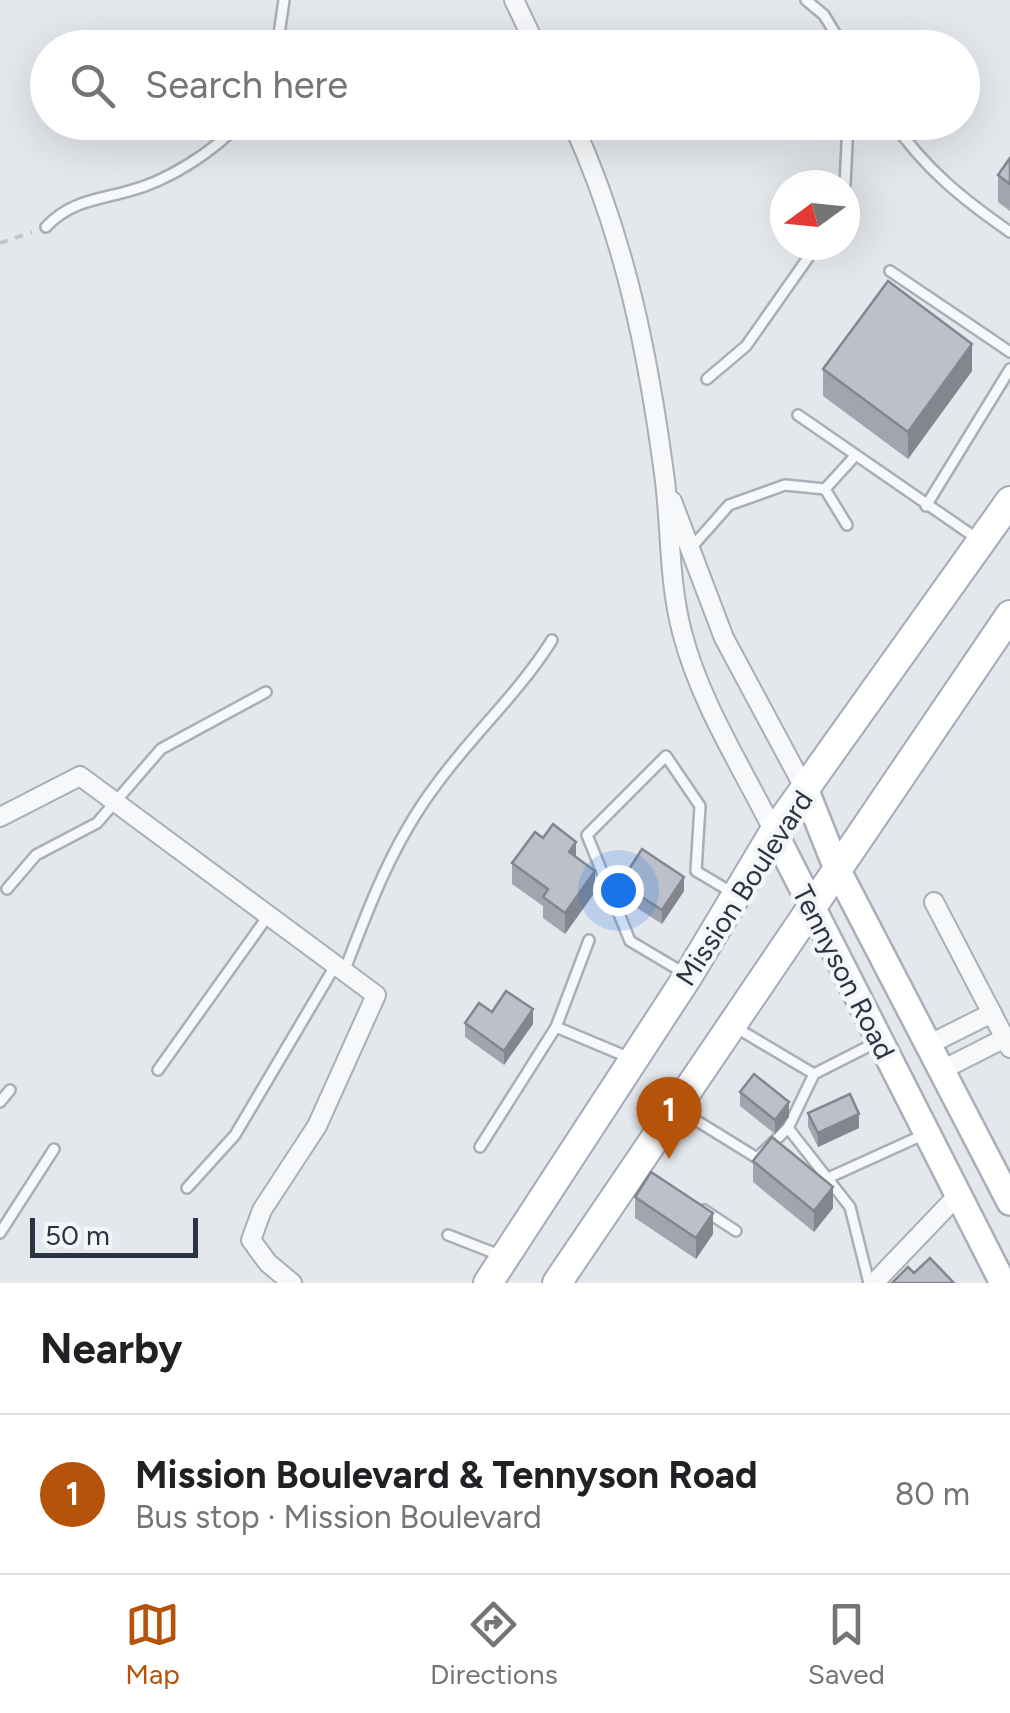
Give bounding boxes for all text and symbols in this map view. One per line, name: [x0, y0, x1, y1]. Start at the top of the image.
search box: [30, 30, 980, 140]
icon: search: [65, 58, 120, 113]
text: Search here: [145, 62, 348, 108]
north arrow: [770, 170, 860, 260]
street label: Mission Boulevard: [668, 784, 820, 992]
your location: [593, 865, 644, 916]
street label: Tennyson Road: [785, 879, 903, 1065]
pin: 1: [636, 1076, 702, 1159]
scale bar: [30, 1213, 198, 1258]
text: 50 m: [45, 1218, 110, 1252]
text: Nearby: [40, 1323, 182, 1374]
text: Mission Boulevard & Tennyson Road: [135, 1452, 758, 1498]
text: 1: [66, 1475, 79, 1513]
text: 80 m: [895, 1475, 970, 1513]
text: Bus stop · Mission Boulevard: [135, 1498, 542, 1536]
tab: Map: [125, 1597, 180, 1691]
tab: Directions: [430, 1597, 558, 1691]
tab: Saved: [808, 1597, 885, 1691]

